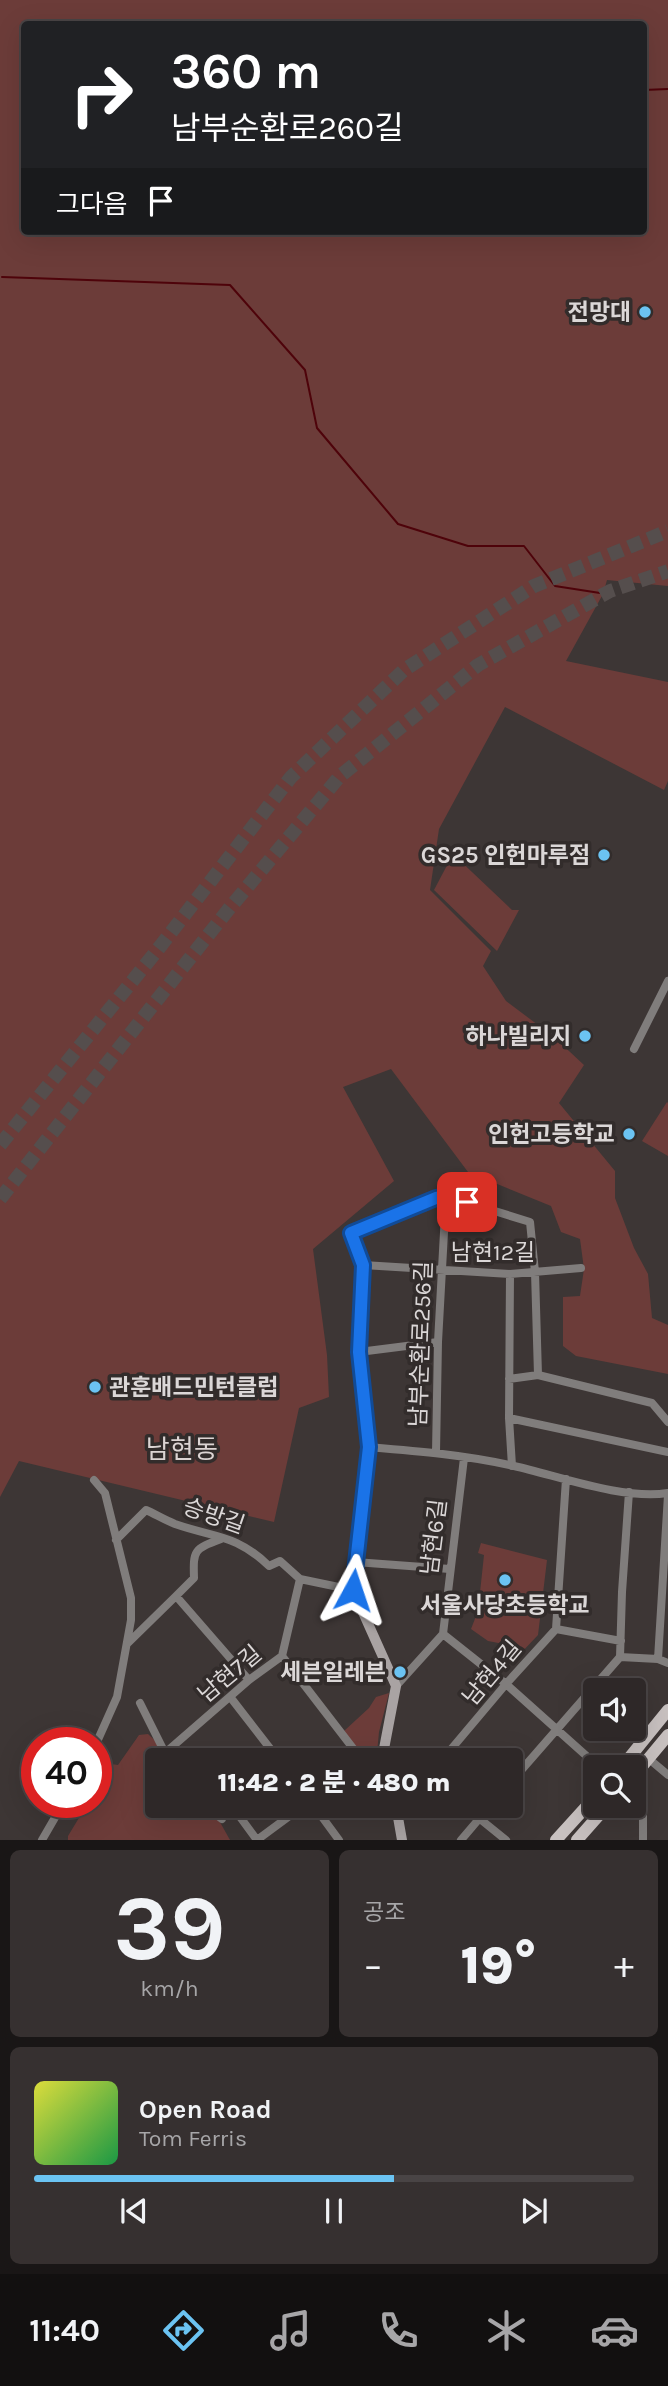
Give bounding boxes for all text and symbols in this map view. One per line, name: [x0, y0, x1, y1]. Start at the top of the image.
text: 360 m: [171, 43, 321, 100]
icon: right: [56, 49, 147, 140]
text: 남부순환로260길: [171, 110, 404, 147]
icon: arrive: [142, 182, 180, 220]
text: 그다음: [56, 189, 128, 220]
place label: 전망대: [568, 299, 631, 326]
marker: 전망대: [637, 304, 653, 320]
place label: GS25 인헌마루점: [421, 842, 590, 869]
marker: GS25 인헌마루점: [596, 847, 612, 863]
place label: 하나빌리지: [465, 1023, 571, 1050]
marker: 하나빌리지: [577, 1028, 593, 1044]
place label: 인헌고등학교: [488, 1121, 615, 1148]
marker: 인헌고등학교: [621, 1126, 637, 1142]
pin: [437, 1172, 497, 1232]
icon: arrive: [448, 1183, 486, 1221]
street label: 남현12길: [451, 1239, 535, 1266]
street label: 남부순환로256길: [405, 1260, 437, 1428]
place label: 관훈배드민턴클럽: [109, 1374, 278, 1401]
marker: 관훈배드민턴클럽: [87, 1379, 103, 1395]
district label: 남현동: [146, 1434, 218, 1465]
street label: 승방길: [180, 1493, 248, 1539]
street label: 남현6길: [416, 1497, 452, 1577]
position arrow: [316, 1553, 390, 1627]
marker: 서울사당초등학교: [497, 1572, 513, 1588]
place label: 서울사당초등학교: [420, 1592, 590, 1619]
street label: 남현4길: [457, 1635, 527, 1711]
street label: 남현7길: [193, 1640, 267, 1708]
place label: 세븐일레븐: [280, 1659, 386, 1686]
marker: 세븐일레븐: [392, 1664, 408, 1680]
map controls: [583, 1678, 646, 1818]
button: sound: [583, 1678, 646, 1741]
speed limit sign: 40: [21, 1727, 112, 1818]
button: search: [583, 1755, 646, 1818]
text: 11:42 · 2 분 · 480 m: [217, 1767, 451, 1798]
text: 39: [113, 1876, 226, 1982]
text: 공조: [363, 1899, 405, 1926]
text: 19°: [460, 1935, 537, 1996]
text: −: [363, 1943, 383, 1988]
text: +: [614, 1943, 634, 1988]
text: km/h: [140, 1975, 199, 2002]
text: Open Road: [139, 2094, 272, 2125]
text: Tom Ferris: [139, 2125, 247, 2152]
icon: previous: [115, 2192, 153, 2230]
icon: pause: [315, 2192, 353, 2230]
icon: next: [515, 2192, 553, 2230]
icon: directions: [159, 2306, 208, 2355]
icon: music: [266, 2306, 315, 2355]
icon: phone: [374, 2306, 423, 2355]
icon: climate: [482, 2306, 531, 2355]
icon: car: [590, 2306, 639, 2355]
text: 11:40: [29, 2312, 100, 2349]

